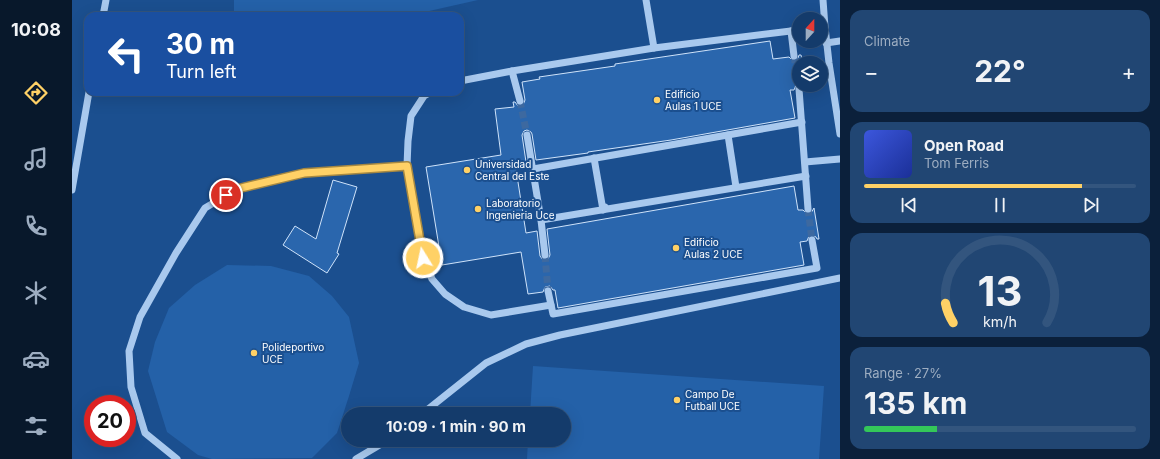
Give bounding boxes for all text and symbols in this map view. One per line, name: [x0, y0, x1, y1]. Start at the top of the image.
north arrow: [792, 12, 828, 48]
map controls: [792, 12, 828, 92]
text: 10:08: [11, 19, 61, 40]
text: 30 m: [166, 27, 235, 61]
icon: left: [100, 28, 152, 80]
text: Climate: [864, 33, 910, 49]
text: 22°: [974, 53, 1026, 89]
button: layers: [792, 56, 828, 92]
text: −: [864, 59, 879, 85]
text: +: [1121, 59, 1136, 85]
text: Turn left: [166, 61, 236, 82]
icon: directions: [22, 79, 50, 107]
place label: Edificio Aulas 1 UCE: [665, 88, 722, 112]
marker: Edificio Aulas 1 UCE: [652, 95, 662, 105]
text: Open Road: [924, 136, 1004, 155]
icon: music: [22, 145, 50, 173]
text: Tom Ferris: [924, 155, 989, 171]
place label: Universidad Central del Este: [475, 158, 550, 182]
marker: Universidad Central del Este: [462, 165, 472, 175]
pin: [209, 178, 243, 212]
icon: arrive: [215, 184, 237, 206]
icon: previous: [898, 194, 920, 216]
icon: pause: [989, 194, 1011, 216]
icon: next: [1080, 194, 1102, 216]
place label: Laboratorio Ingenieria Uce: [486, 197, 555, 221]
marker: Laboratorio Ingenieria Uce: [473, 204, 483, 214]
icon: phone: [22, 212, 50, 240]
place label: Edificio Aulas 2 UCE: [684, 236, 743, 260]
position arrow: [402, 237, 444, 279]
marker: Edificio Aulas 2 UCE: [671, 243, 681, 253]
text: 13: [978, 266, 1022, 316]
icon: climate: [22, 279, 50, 307]
text: km/h: [983, 313, 1017, 330]
place label: Polideportivo UCE: [262, 341, 324, 365]
icon: car: [22, 345, 50, 373]
marker: Polideportivo UCE: [249, 348, 259, 358]
text: Range · 27%: [864, 365, 942, 381]
text: 135 km: [864, 385, 967, 421]
place label: Campo De Futball UCE: [685, 388, 740, 412]
speed limit sign: 20: [84, 395, 136, 447]
marker: Campo De Futball UCE: [672, 395, 682, 405]
icon: filters: [22, 412, 50, 440]
text: 10:09 · 1 min · 90 m: [386, 417, 526, 436]

